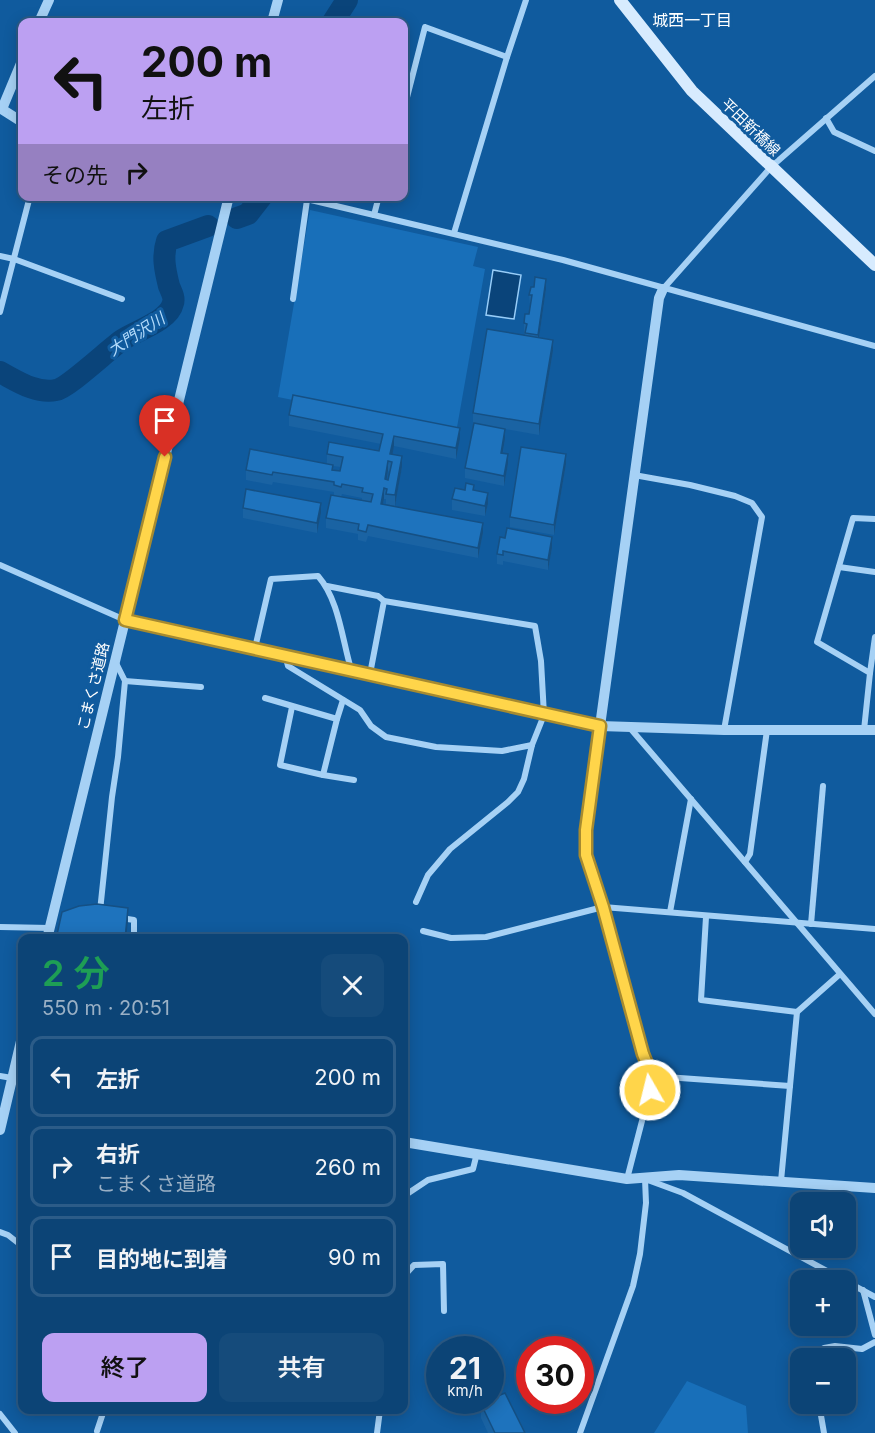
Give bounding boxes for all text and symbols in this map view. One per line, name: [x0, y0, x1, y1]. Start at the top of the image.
district label: 城西一丁目: [652, 10, 732, 30]
text: 200 m: [141, 36, 272, 87]
icon: left: [42, 42, 120, 120]
text: 左折: [141, 92, 195, 125]
street label: 平田新橋線: [717, 94, 785, 160]
icon: right: [120, 156, 153, 189]
text: その先: [42, 162, 108, 188]
water label: 大門沢川: [104, 307, 170, 360]
pin: [139, 395, 190, 457]
icon: arrive: [148, 404, 181, 437]
street label: こまくさ道路: [73, 640, 113, 732]
text: 2 分: [42, 951, 110, 995]
button: close: [321, 954, 384, 1017]
text: 550 m · 20:51: [42, 996, 170, 1020]
position arrow: [618, 1058, 682, 1122]
icon: left: [45, 1060, 78, 1093]
text: 200 m: [314, 1064, 381, 1090]
text: 左折: [96, 1066, 140, 1092]
text: 右折: [96, 1141, 140, 1167]
icon: right: [45, 1150, 78, 1183]
text: 260 m: [315, 1154, 381, 1180]
text: こまくさ道路: [96, 1172, 216, 1196]
map controls: [790, 1192, 856, 1414]
button: sound: [790, 1192, 856, 1258]
icon: arrive: [45, 1240, 78, 1273]
text: 90 m: [328, 1244, 381, 1270]
text: 目的地に到着: [96, 1246, 228, 1272]
button: +: [790, 1270, 856, 1336]
button: 終了: [42, 1333, 207, 1402]
button: 共有: [219, 1333, 384, 1402]
speed limit sign: 30: [516, 1336, 594, 1414]
button: −: [790, 1348, 856, 1414]
text: 21: [449, 1350, 481, 1386]
text: km/h: [447, 1381, 483, 1400]

